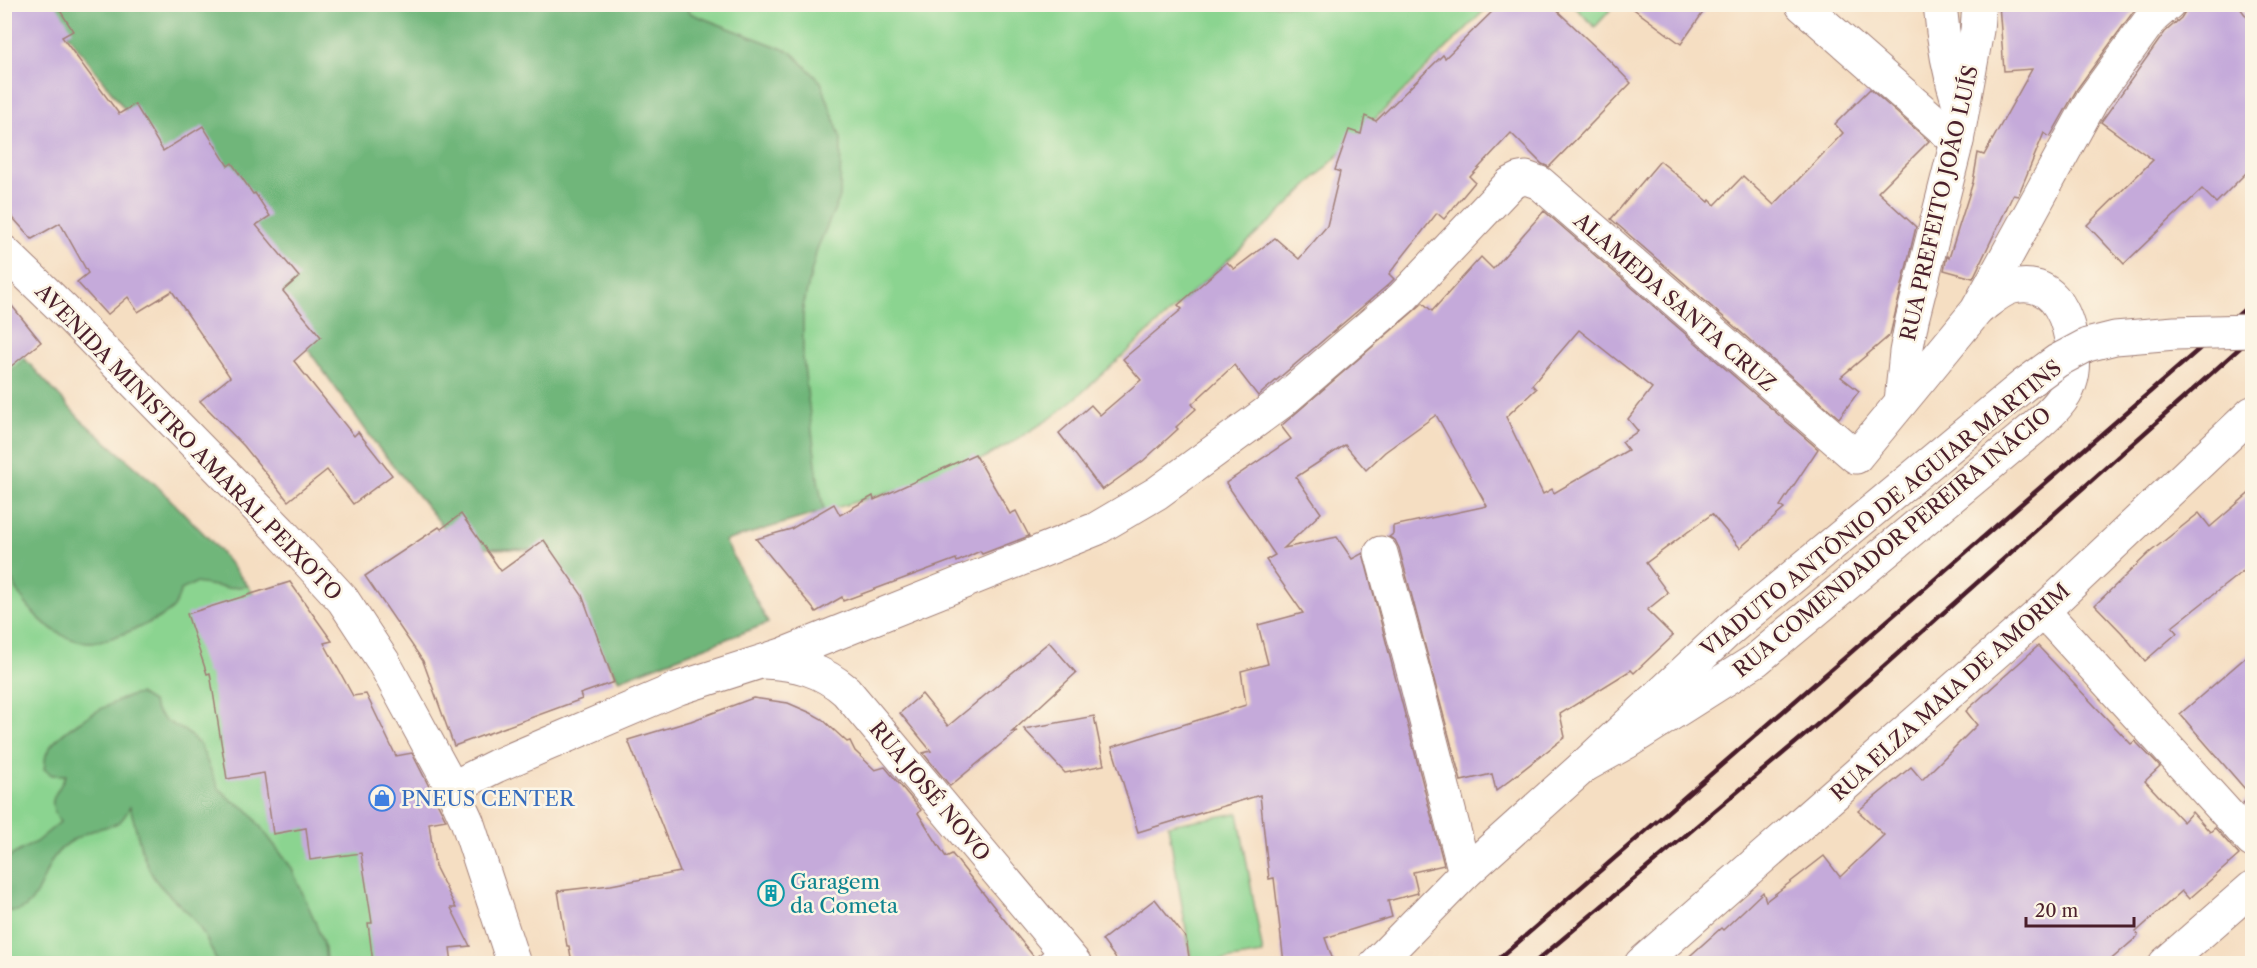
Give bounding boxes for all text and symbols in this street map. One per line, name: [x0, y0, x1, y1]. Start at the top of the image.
street label: RUA PREFEITO JOÃO LUÍS: [1895, 63, 1983, 343]
street label: ALAMEDA SANTA CRUZ: [1568, 207, 1781, 396]
street label: AVENIDA MINISTRO AMARAL PEIXOTO: [30, 278, 347, 605]
street label: VIADUTO ANTÔNIO DE AGUIAR MARTINS: [1695, 355, 2066, 662]
street label: RUA COMENDADOR PEREIRA INÁCIO: [1728, 402, 2056, 682]
street label: RUA ELZA MAIA DE AMORIM: [1825, 578, 2075, 806]
street label: RUA JOSÉ NOVO: [864, 716, 996, 866]
shop icon: PNEUS CENTER: [367, 783, 397, 813]
place label: PNEUS CENTER: [401, 786, 576, 811]
place label: Garagem da Cometa: [790, 869, 899, 918]
building icon: Garagem da Cometa: [756, 878, 786, 908]
scale bar: [2026, 890, 2134, 928]
text: 20 m: [2035, 900, 2079, 922]

